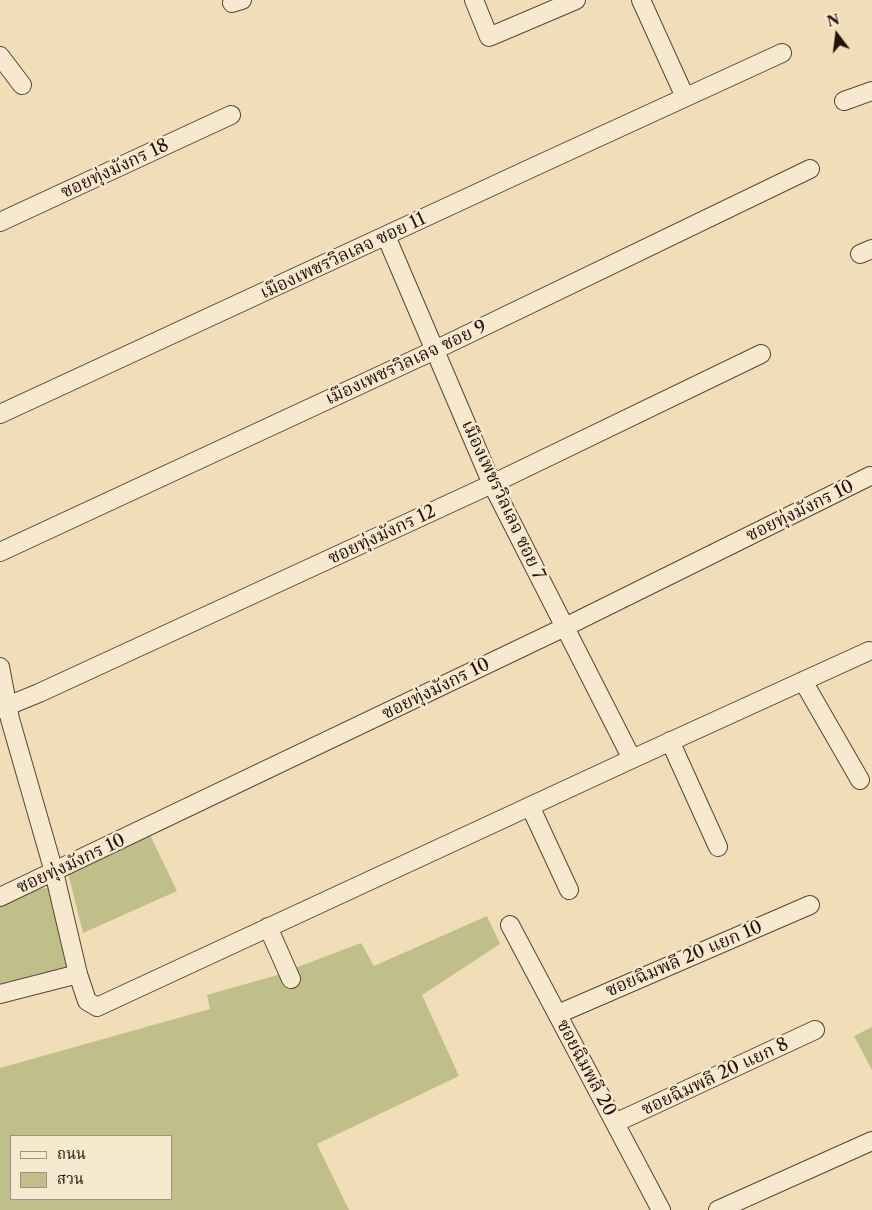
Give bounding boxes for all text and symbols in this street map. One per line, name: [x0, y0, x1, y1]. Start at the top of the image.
north arrow: [812, 10, 862, 60]
text: N: [825, 10, 841, 31]
street label: ซอยทุ่งมังกร 18: [58, 135, 172, 203]
street label: เมืองเพชรวิลเลจ ซอย 11: [257, 208, 429, 304]
street label: เมืองเพชรวิลเลจ ซอย 9: [322, 316, 490, 410]
street label: เมืองเพชรวิลเลจ ซอย 7: [456, 417, 550, 583]
street label: ซอยทุ่งมังกร 10: [743, 476, 857, 546]
street label: ซอยทุ่งมังกร 12: [325, 501, 439, 569]
street label: ซอยทุ่งมังกร 10: [379, 654, 493, 724]
street label: ซอยทุ่งมังกร 10: [13, 829, 129, 899]
street label: ซอยฉิมพลี 20 แยก 10: [602, 916, 766, 1002]
street label: ซอยฉิมพลี 20: [552, 1016, 620, 1120]
street label: ซอยฉิมพลี 20 แยก 8: [638, 1033, 792, 1121]
legend: [10, 1135, 172, 1200]
text: ถนน: [57, 1144, 86, 1163]
text: สวน: [57, 1169, 84, 1188]

